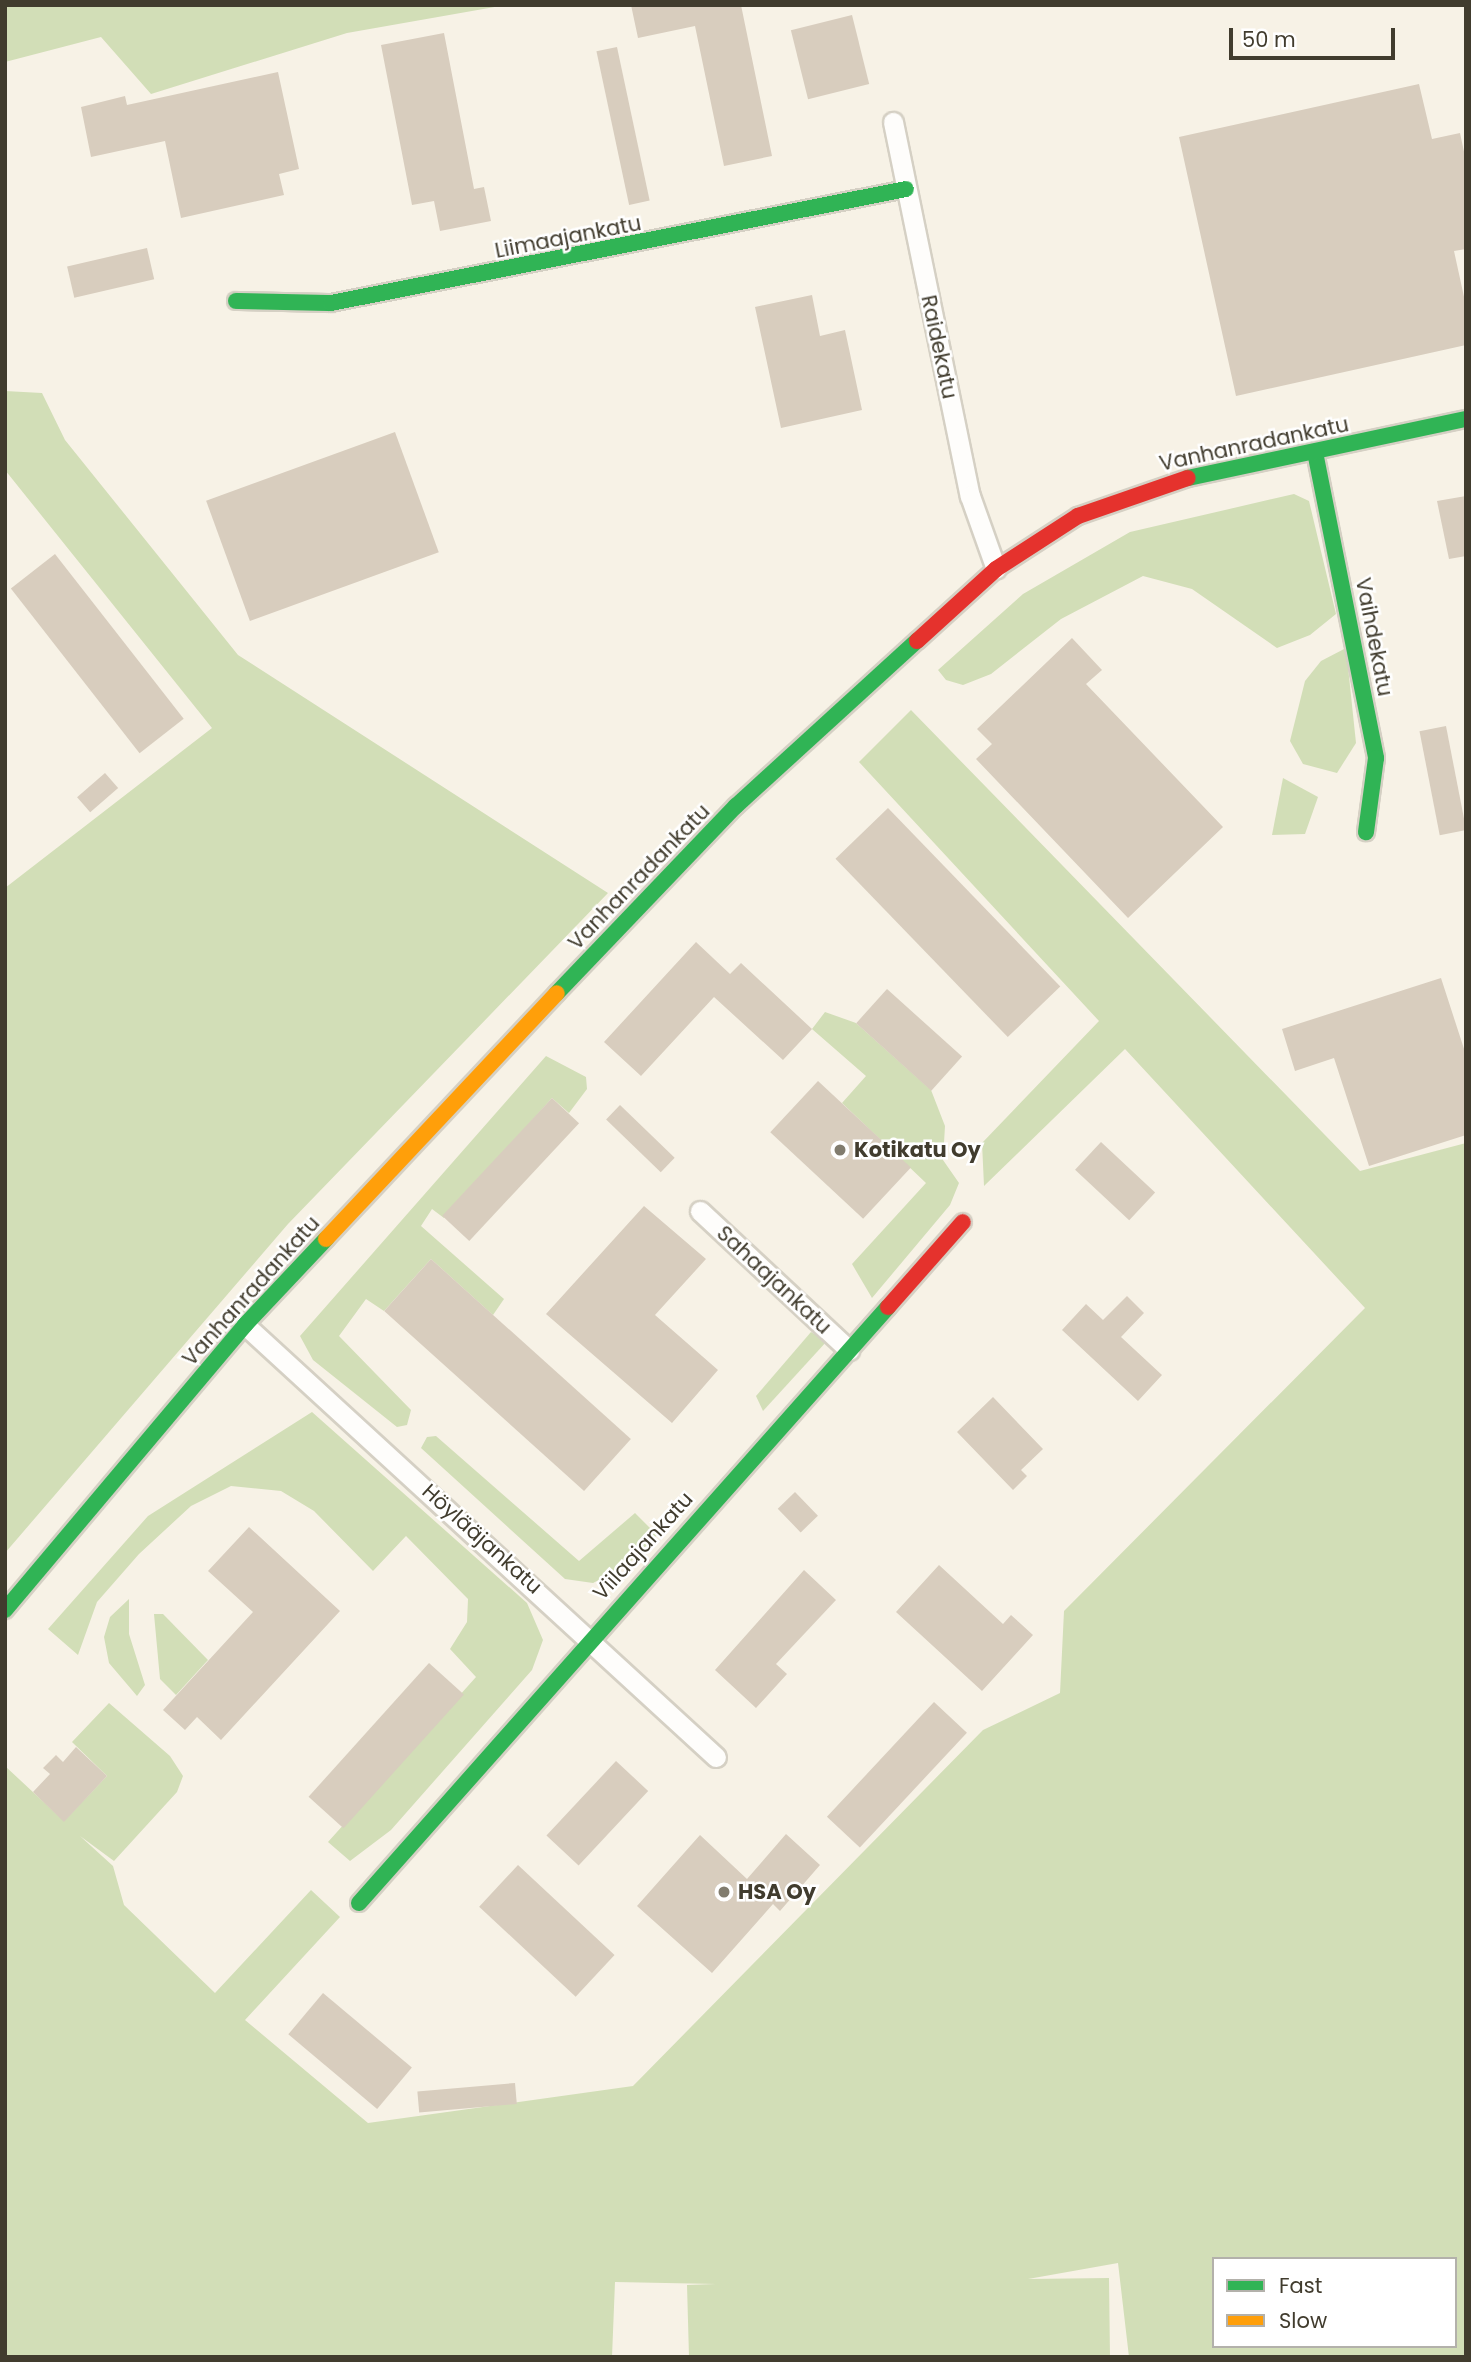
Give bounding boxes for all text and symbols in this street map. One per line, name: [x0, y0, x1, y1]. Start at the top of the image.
scale bar: [1233, 14, 1399, 58]
text: 50 m: [1242, 25, 1296, 54]
street label: Liimaajankatu: [493, 210, 643, 264]
street label: Raidekatu: [916, 293, 962, 401]
street label: Vanhanradankatu: [1157, 412, 1351, 476]
street label: Vaihdekatu: [1350, 576, 1398, 698]
street label: Vanhanradankatu: [563, 799, 715, 955]
place label: Kotikatu Oy: [854, 1137, 981, 1163]
marker: Kotikatu Oy: [832, 1142, 848, 1158]
street label: Vanhanradankatu: [177, 1211, 325, 1371]
street label: Sahaajankatu: [712, 1221, 836, 1339]
street label: Höylääjankatu: [417, 1479, 547, 1599]
street label: Viilaajankatu: [588, 1487, 698, 1605]
place label: HSA Oy: [738, 1879, 816, 1905]
marker: HSA Oy: [716, 1884, 732, 1900]
legend: [1212, 2257, 1457, 2348]
text: Fast: [1279, 2271, 1322, 2300]
text: Slow: [1279, 2306, 1327, 2335]

